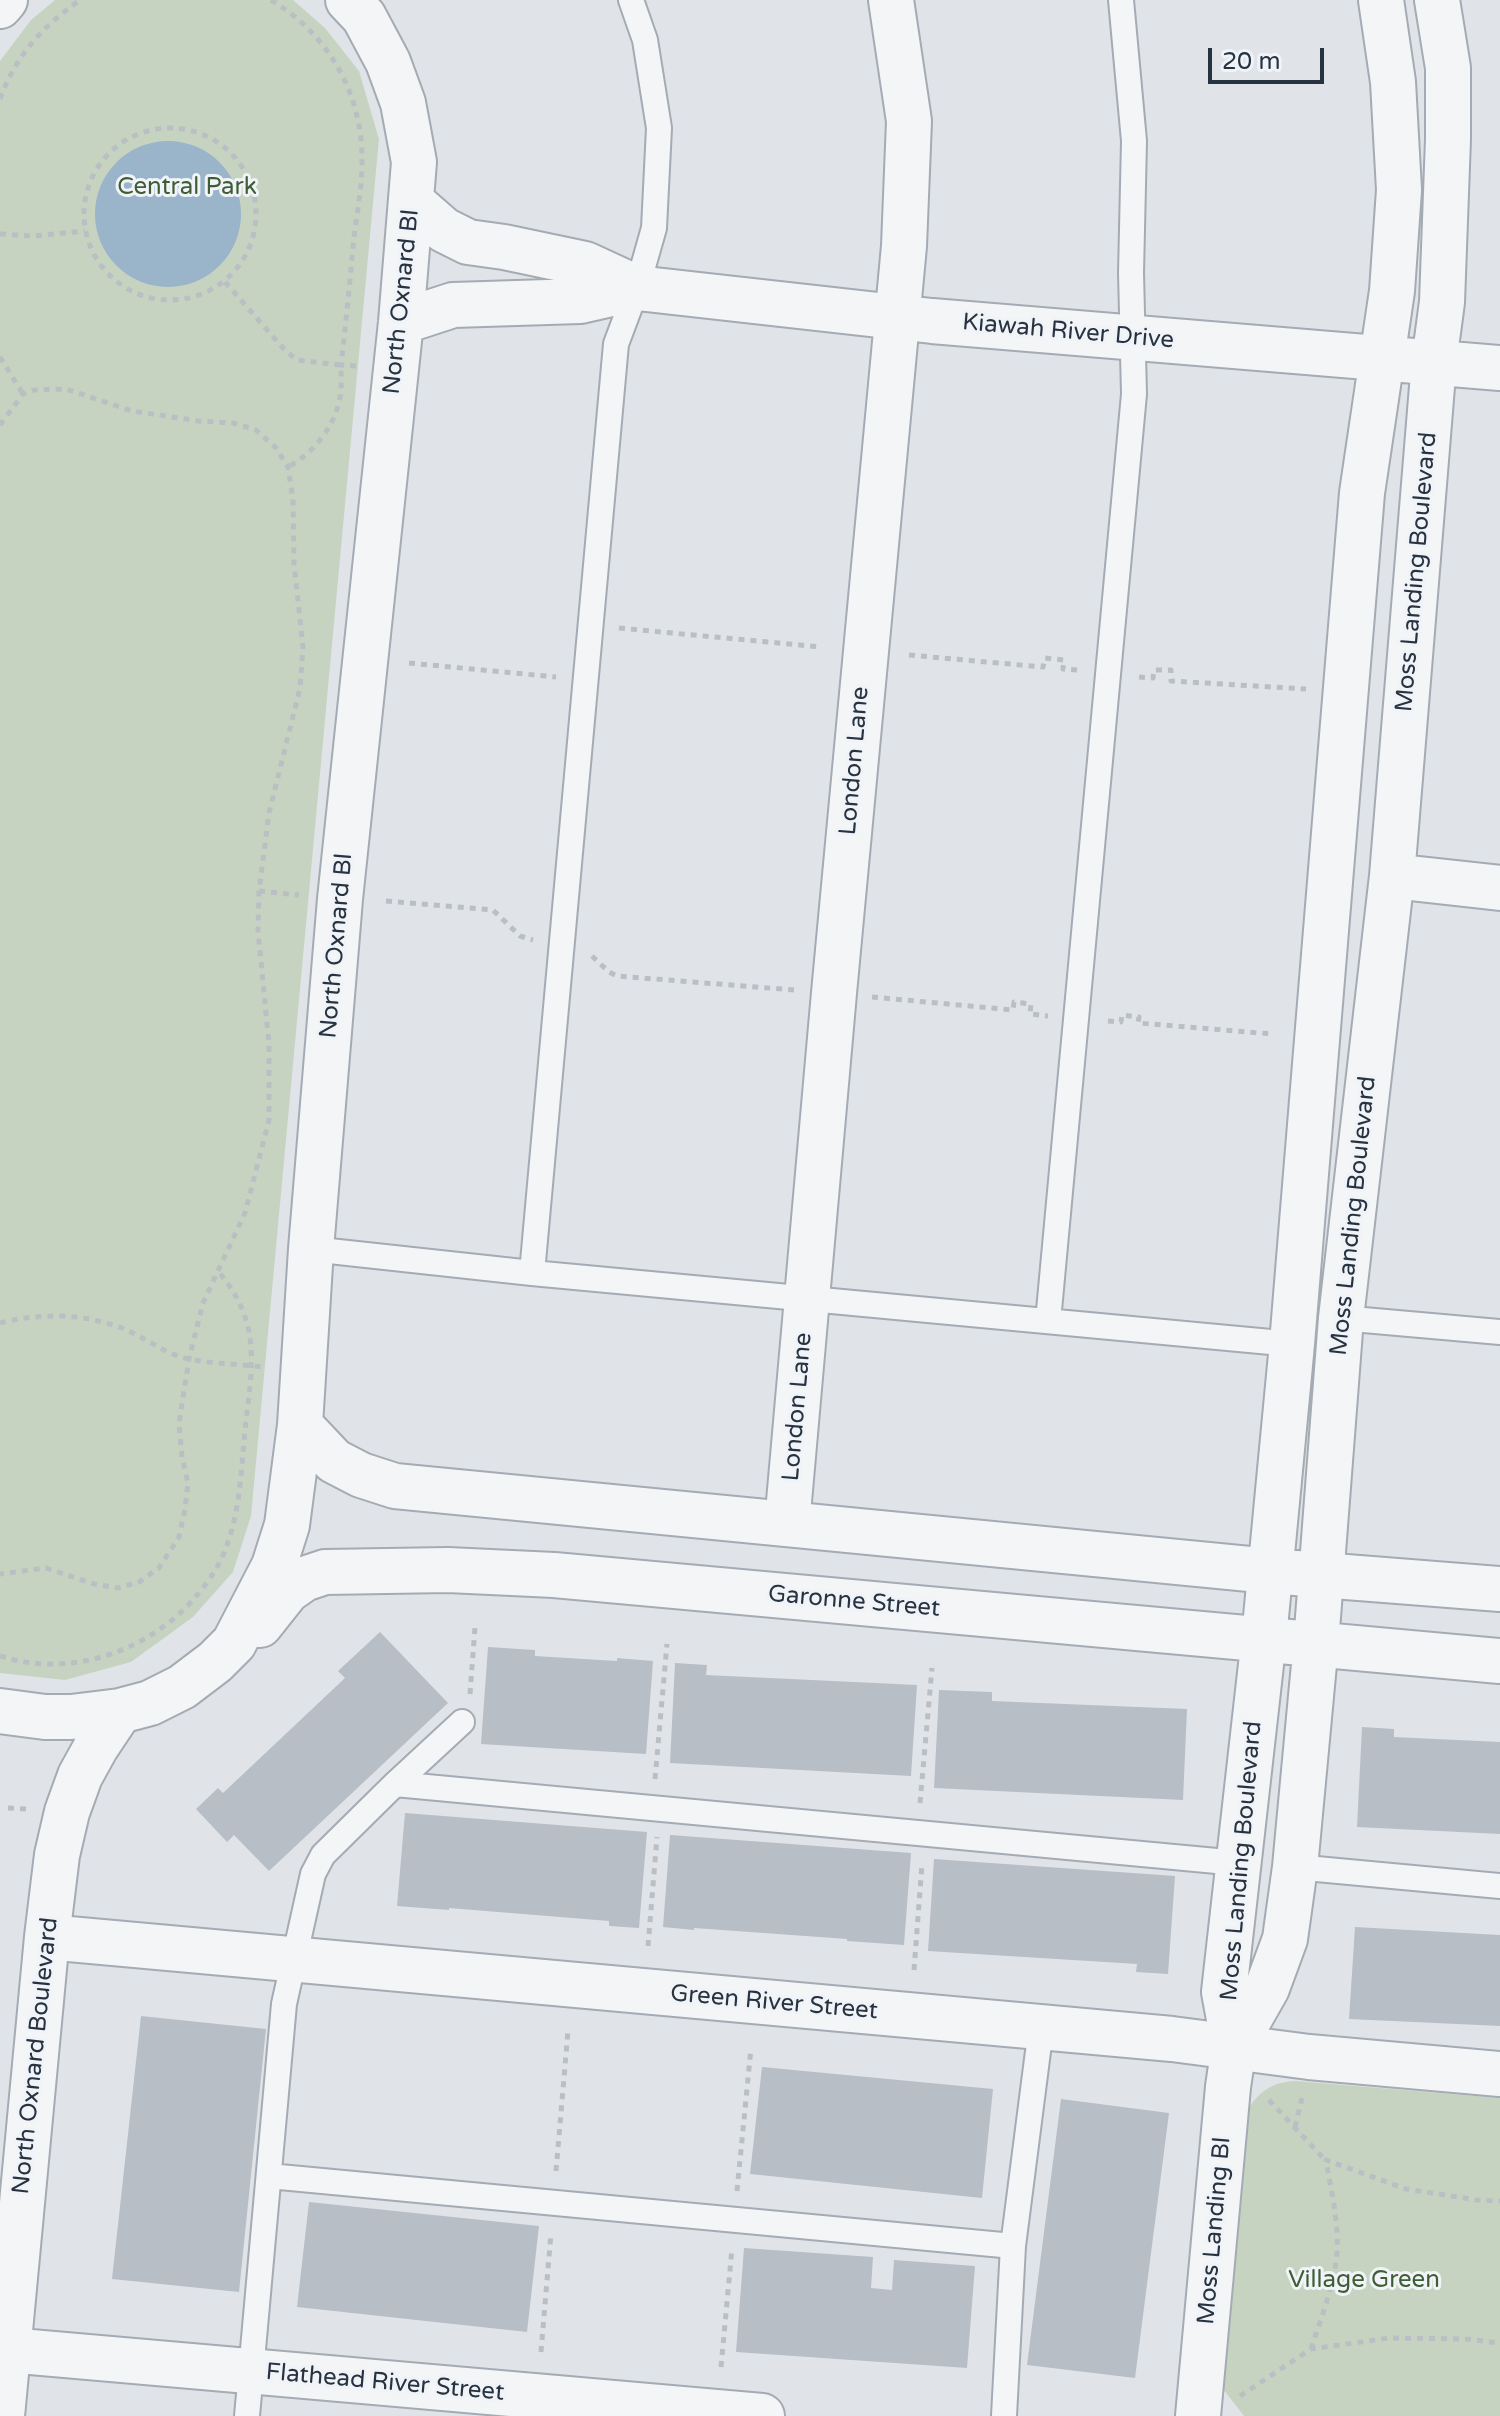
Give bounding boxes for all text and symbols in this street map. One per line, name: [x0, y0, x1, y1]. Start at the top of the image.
scale bar: [1212, 32, 1328, 82]
text: 20 m: [1222, 47, 1280, 76]
park label: Central Park: [117, 174, 257, 202]
street label: North Oxnard Bl: [378, 208, 426, 396]
street label: Kiawah River Drive: [961, 308, 1175, 356]
street label: Moss Landing Boulevard: [1390, 431, 1444, 713]
street label: London Lane: [834, 685, 876, 837]
street label: North Oxnard Bl: [315, 852, 359, 1040]
street label: Moss Landing Boulevard: [1325, 1075, 1383, 1357]
street label: London Lane: [777, 1331, 819, 1483]
street label: Garonne Street: [767, 1580, 941, 1624]
street label: Moss Landing Boulevard: [1215, 1720, 1269, 2002]
street label: North Oxnard Boulevard: [7, 1916, 65, 2196]
street label: Green River Street: [669, 1980, 879, 2026]
street label: Moss Landing Bl: [1192, 2136, 1238, 2326]
park label: Village Green: [1288, 2267, 1440, 2295]
street label: Flathead River Street: [265, 2358, 505, 2408]

